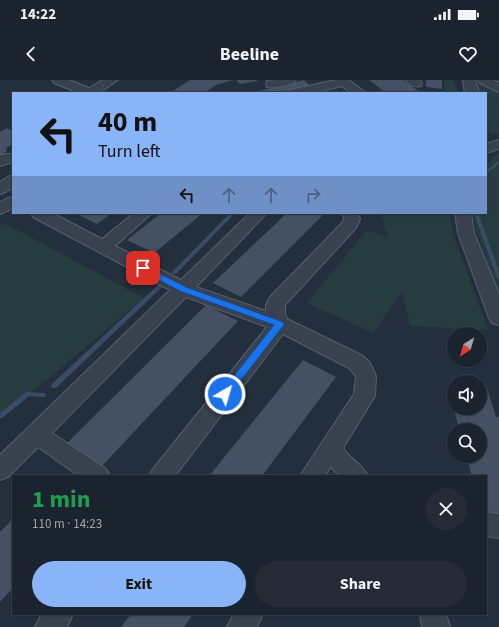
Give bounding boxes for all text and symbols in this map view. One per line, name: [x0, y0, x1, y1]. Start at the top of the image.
text: 14:22: [20, 4, 56, 25]
text: Beeline: [220, 42, 279, 67]
icon: back: [20, 43, 42, 65]
icon: heart: [457, 43, 479, 65]
text: 40 m: [98, 102, 157, 142]
icon: left: [32, 108, 84, 160]
text: Turn left: [98, 139, 160, 164]
icon: left: [176, 184, 198, 206]
icon: ahead: [218, 184, 240, 206]
icon: ahead: [260, 184, 282, 206]
icon: right: [302, 184, 324, 206]
pin: [126, 251, 160, 285]
icon: arrive: [132, 257, 154, 279]
north arrow: [447, 327, 487, 367]
map controls: [447, 327, 487, 463]
position arrow: [204, 373, 246, 415]
button: sound: [447, 375, 487, 415]
button: search: [447, 423, 487, 463]
text: 1 min: [32, 482, 90, 517]
button: close: [425, 488, 467, 530]
text: 110 m · 14:23: [32, 515, 102, 533]
button: Exit: [32, 561, 246, 607]
button: Share: [254, 561, 467, 607]

